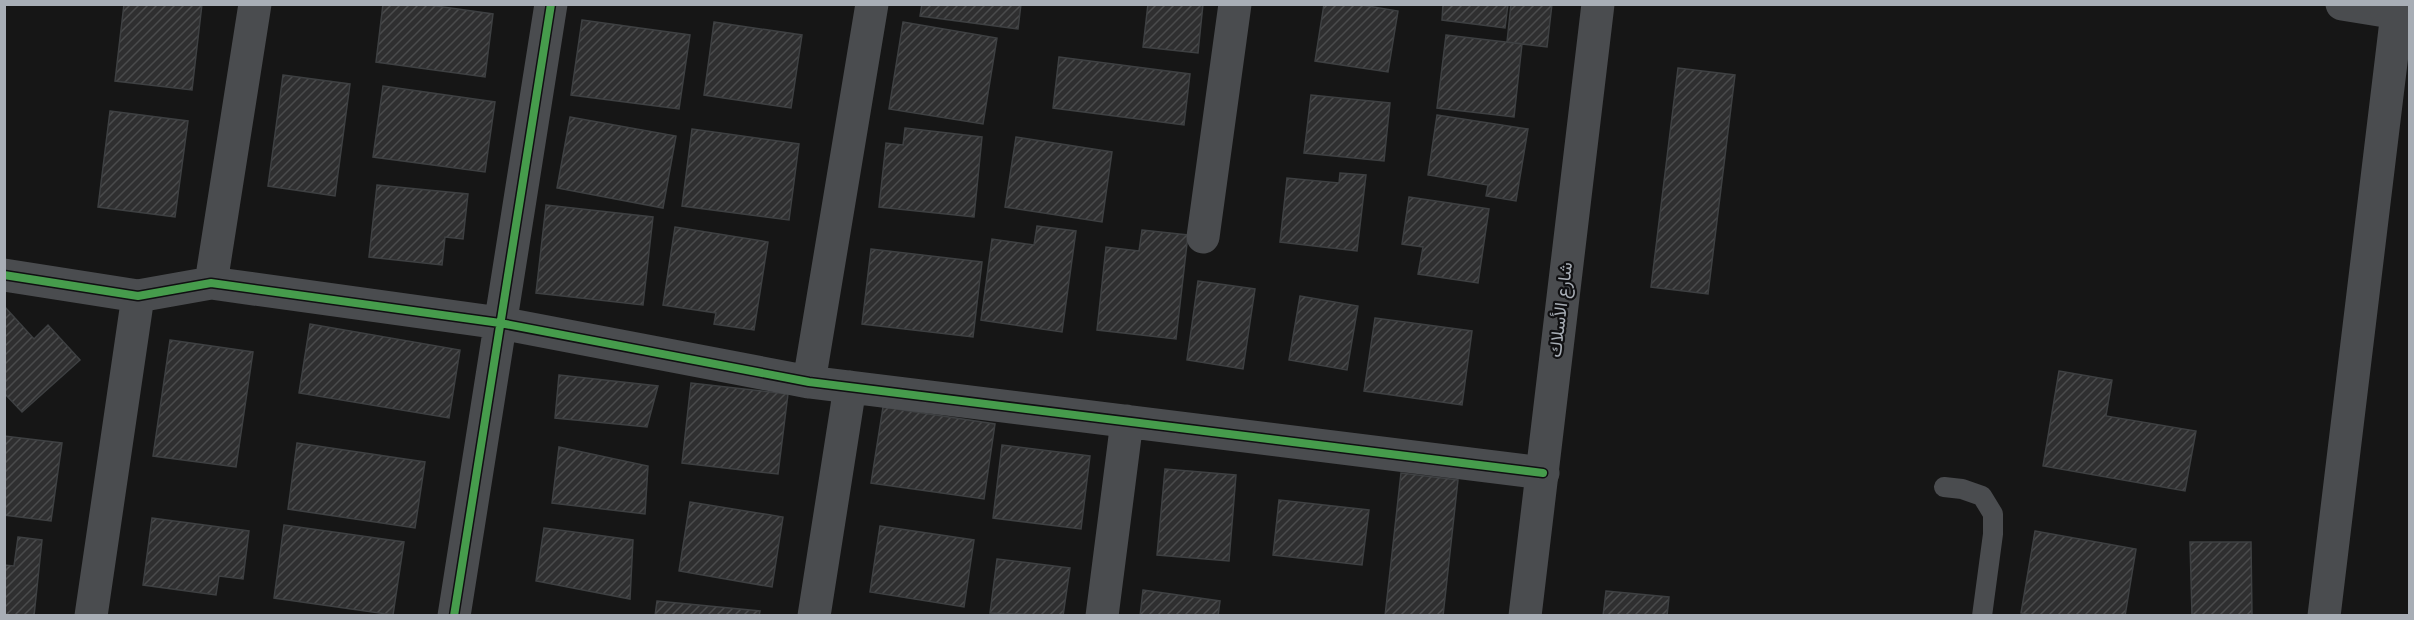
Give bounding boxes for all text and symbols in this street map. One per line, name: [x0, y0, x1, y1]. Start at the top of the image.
street label: شارع الأسلاك: [1545, 261, 1579, 359]

